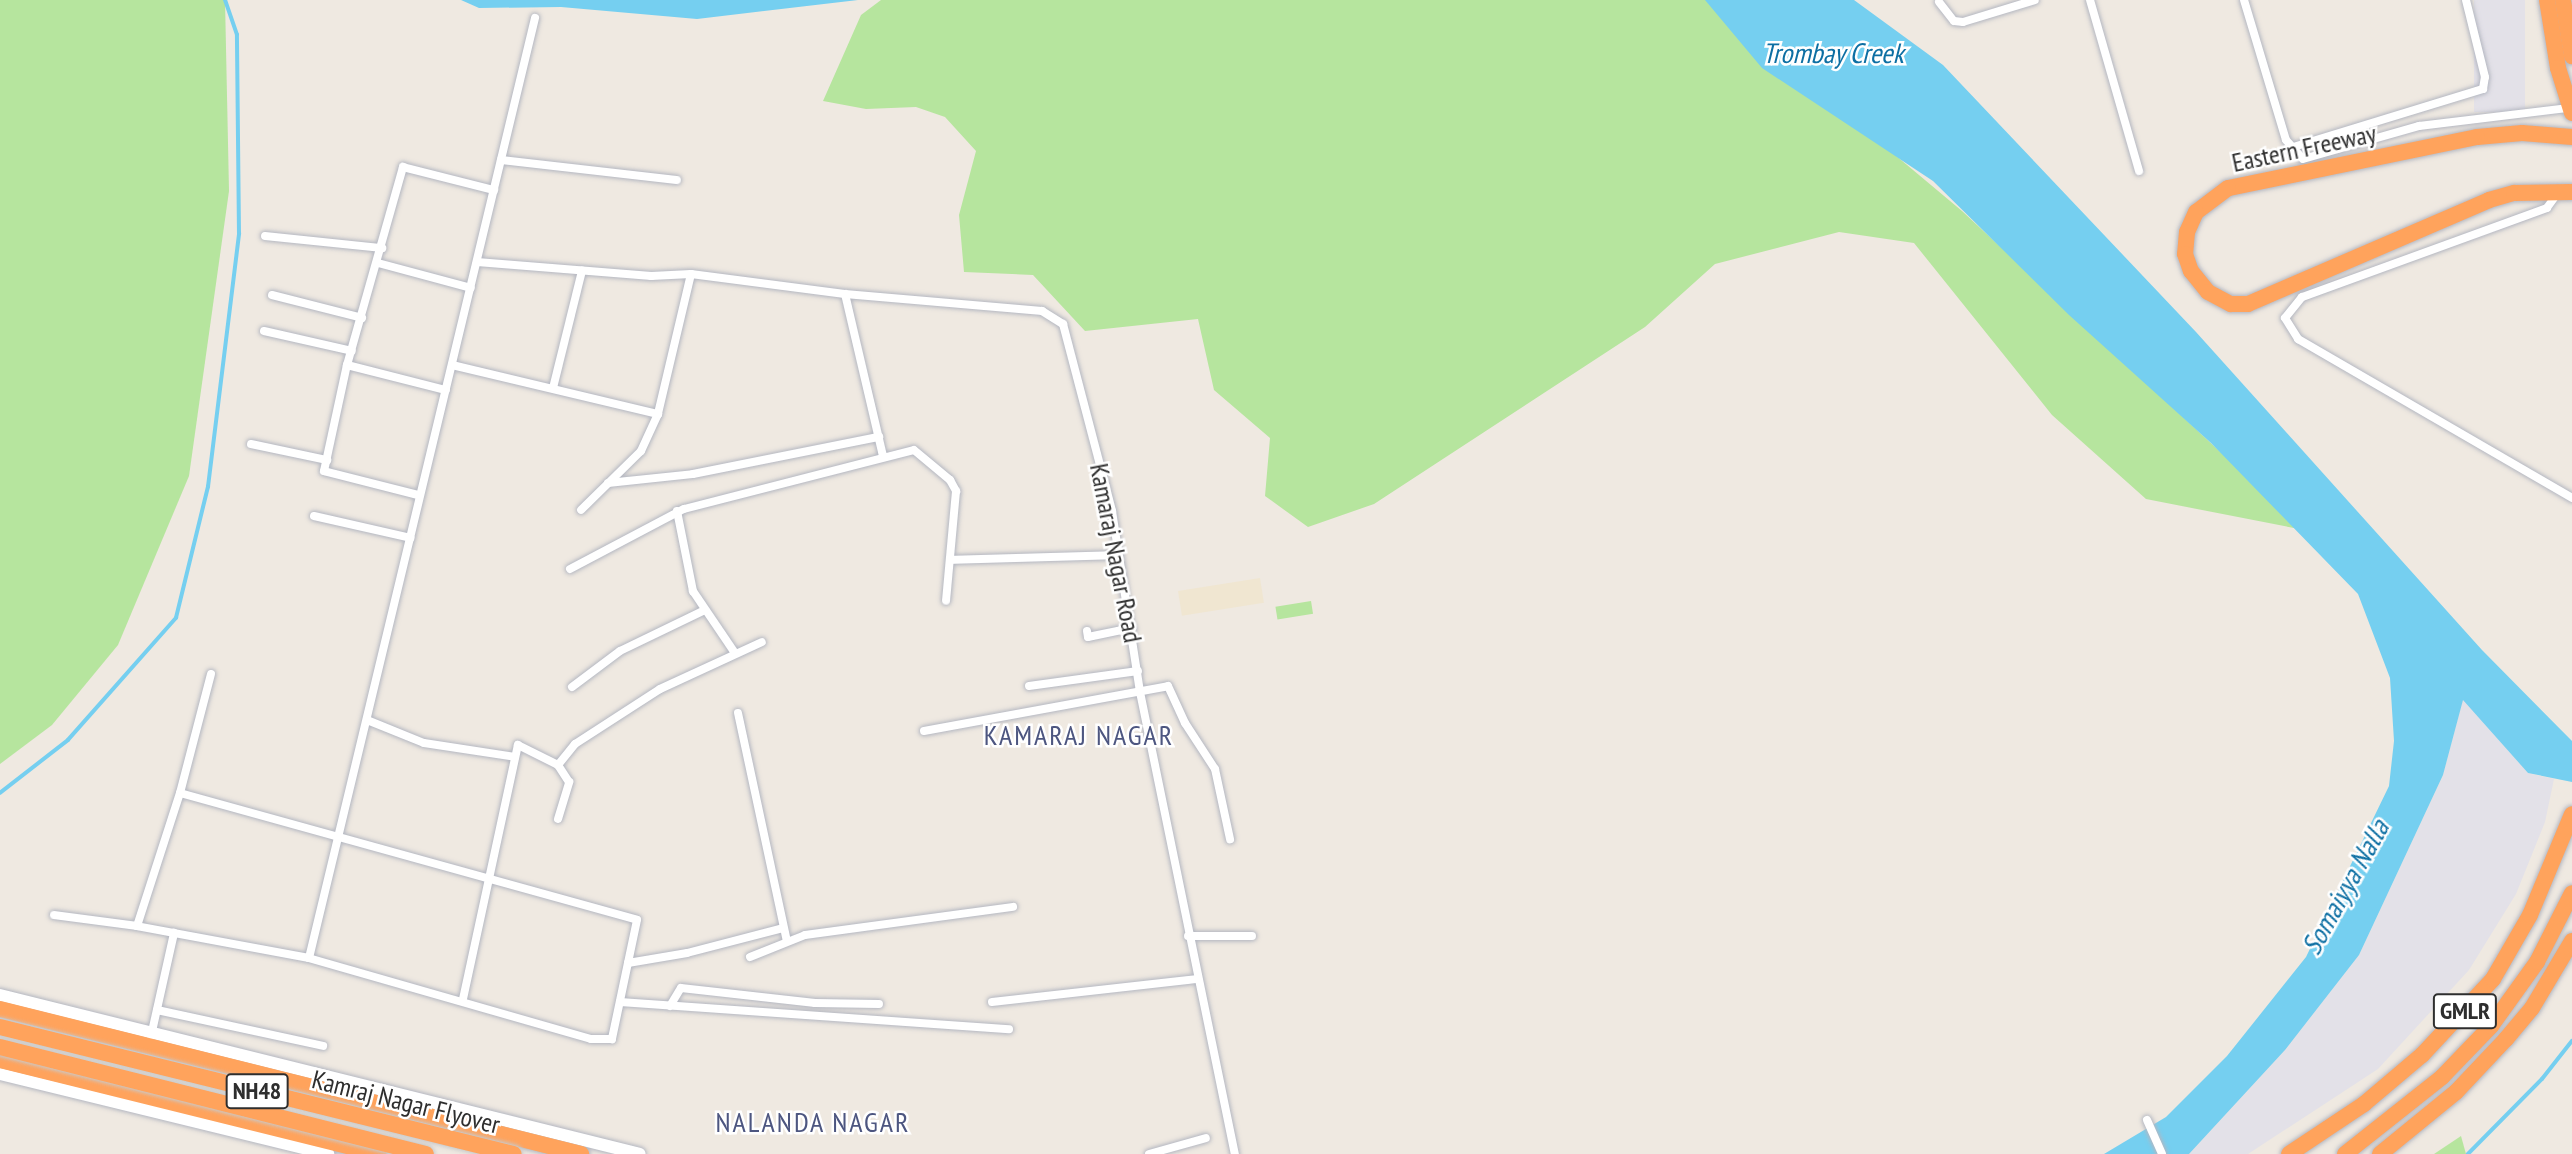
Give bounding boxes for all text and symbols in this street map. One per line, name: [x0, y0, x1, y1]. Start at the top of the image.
water label: Trombay Creek: [1762, 36, 1904, 70]
street label: Eastern Freeway: [2229, 118, 2379, 178]
street label: Kamaraj Nagar Road: [1083, 461, 1149, 645]
district label: KAMARAJ NAGAR: [985, 718, 1173, 752]
water label: Somaiyya Nalla: [2294, 814, 2396, 960]
road number: GMLR: [2432, 990, 2498, 1031]
street label: Kamraj Nagar Flyover: [309, 1064, 503, 1140]
road number: NH48: [226, 1070, 288, 1112]
district label: NALANDA NAGAR: [717, 1105, 909, 1139]

